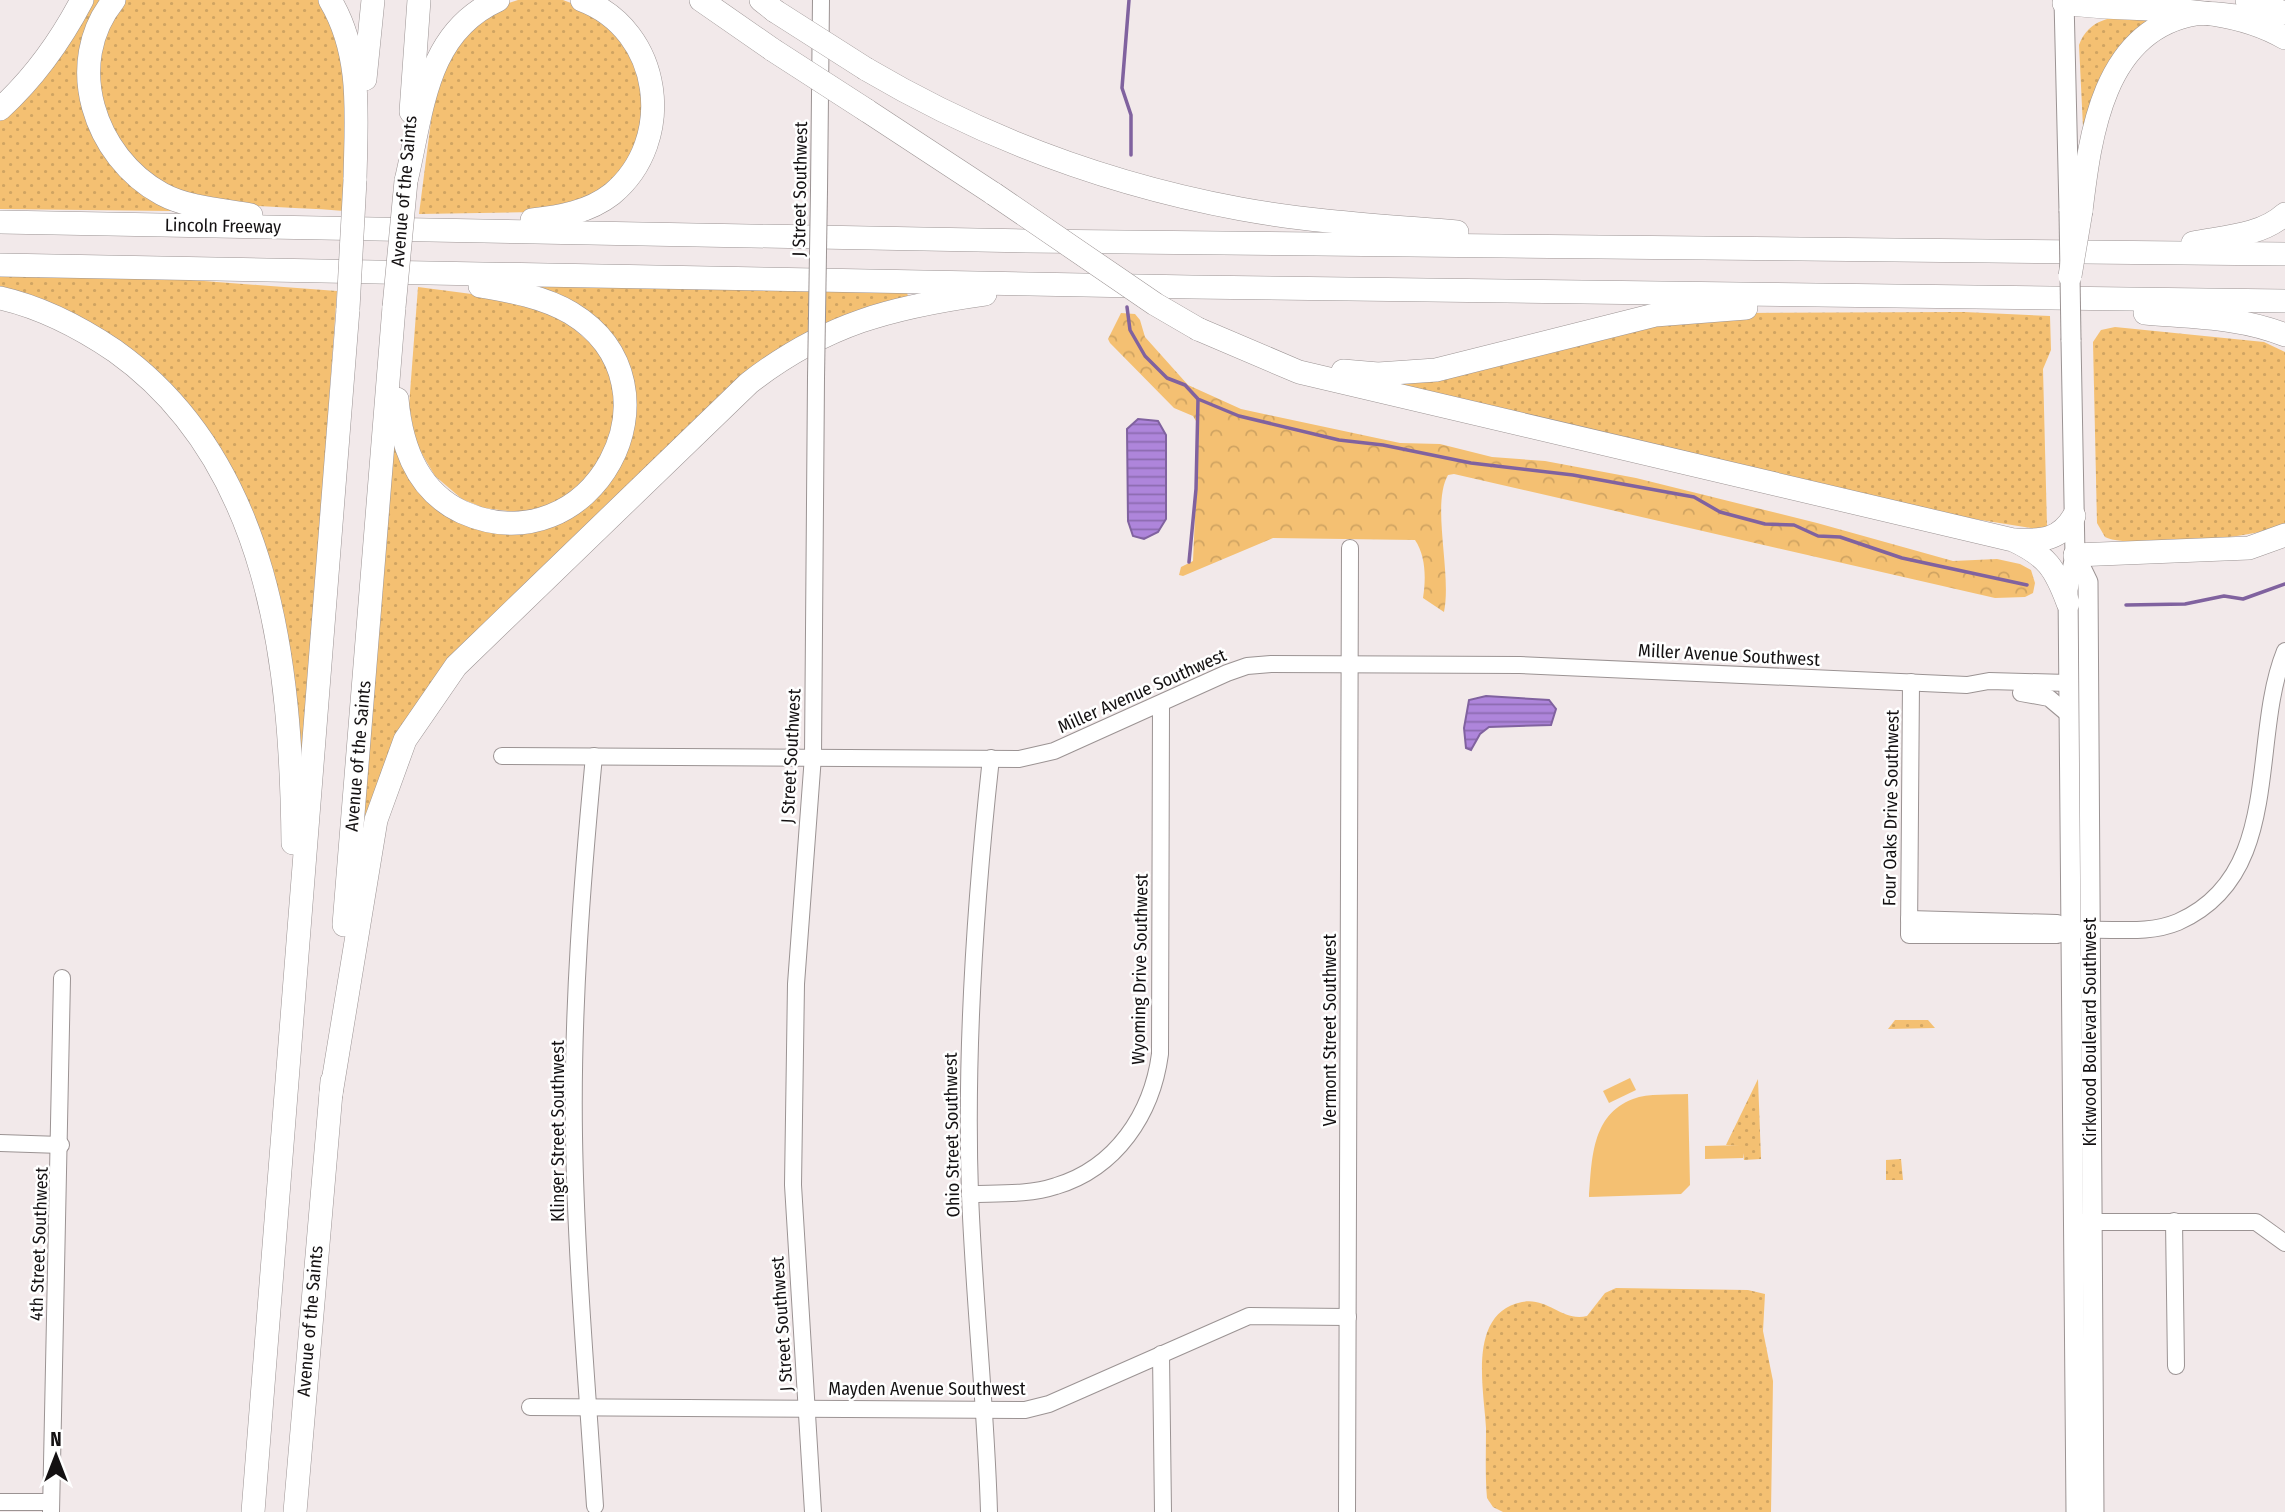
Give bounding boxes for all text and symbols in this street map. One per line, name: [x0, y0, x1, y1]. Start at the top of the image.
street label: Avenue of the Saints: [386, 114, 422, 267]
street label: J Street Southwest: [788, 121, 812, 257]
street label: Lincoln Freeway: [165, 214, 281, 238]
street label: Miller Avenue Southwest: [1638, 639, 1821, 671]
street label: Miller Avenue Southwest: [1054, 644, 1230, 738]
street label: Avenue of the Saints: [340, 679, 376, 832]
street label: J Street Southwest: [776, 688, 806, 824]
street label: Four Oaks Drive Southwest: [1878, 709, 1904, 906]
street label: Wyoming Drive Southwest: [1127, 873, 1153, 1065]
street label: Kirkwood Boulevard Southwest: [2079, 917, 2101, 1147]
street label: Vermont Street Southwest: [1319, 934, 1341, 1126]
street label: Klinger Street Southwest: [547, 1040, 569, 1222]
street label: Ohio Street Southwest: [940, 1052, 964, 1218]
street label: 4th Street Southwest: [25, 1166, 53, 1321]
street label: Avenue of the Saints: [292, 1244, 328, 1397]
street label: J Street Southwest: [766, 1256, 798, 1392]
street label: Mayden Avenue Southwest: [828, 1378, 1026, 1400]
north arrow: [21, 1421, 91, 1491]
text: N: [50, 1428, 62, 1451]

